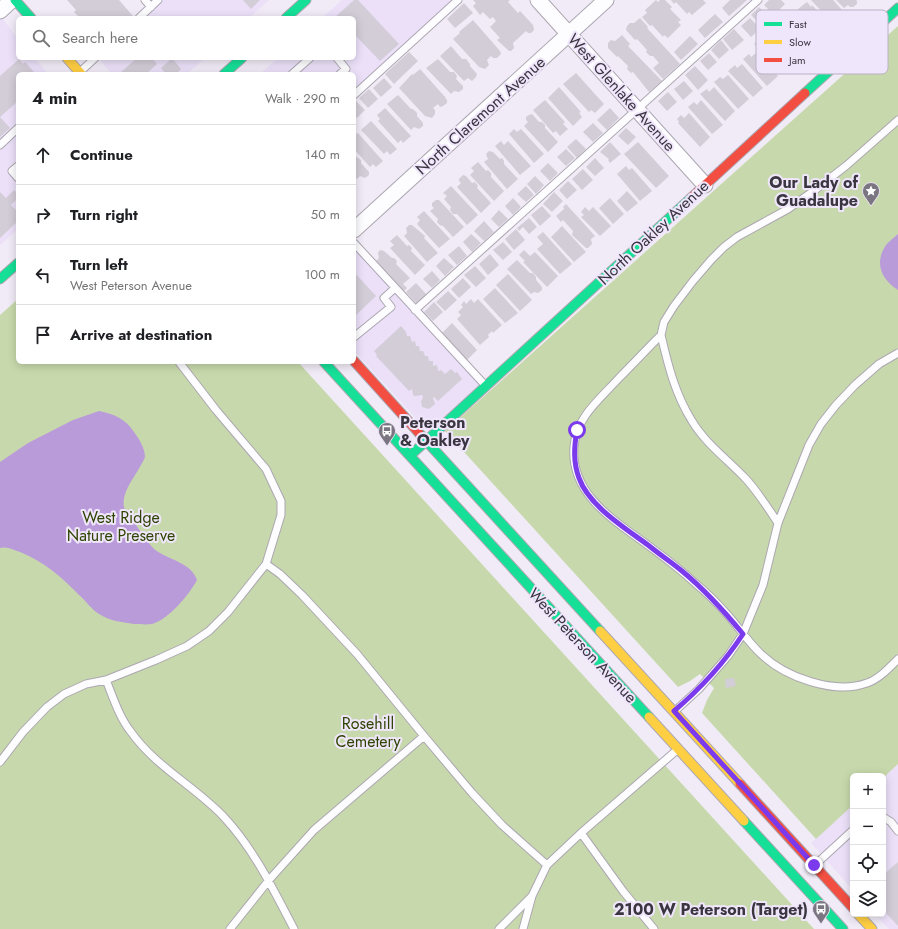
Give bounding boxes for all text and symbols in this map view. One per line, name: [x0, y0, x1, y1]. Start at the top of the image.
legend: [756, 10, 888, 74]
search box: [16, 16, 356, 60]
text: Fast: [789, 16, 807, 32]
icon: search: [30, 27, 52, 49]
text: Search here: [62, 27, 138, 49]
street label: West Glenlake Avenue: [562, 28, 681, 156]
text: Slow: [789, 34, 811, 50]
street label: North Claremont Avenue: [410, 51, 550, 180]
text: Jam: [787, 52, 806, 68]
text: 4 min: [32, 86, 77, 110]
text: Walk · 290 m: [265, 89, 340, 108]
icon: ahead: [32, 144, 54, 166]
text: Continue: [70, 144, 133, 166]
text: 140 m: [305, 145, 340, 164]
place label: Our Lady of Guadalupe: [769, 171, 859, 212]
street label: North Oakley Avenue: [593, 175, 714, 290]
place icon: Our Lady of Guadalupe: [861, 181, 881, 206]
icon: right: [32, 204, 54, 226]
text: Turn right: [70, 204, 138, 226]
text: 50 m: [311, 205, 340, 224]
text: Turn left: [70, 254, 128, 276]
icon: left: [32, 264, 54, 286]
text: 100 m: [305, 265, 340, 284]
text: West Peterson Avenue: [70, 276, 192, 295]
icon: arrive: [32, 324, 54, 346]
text: Arrive at destination: [70, 324, 212, 346]
place label: Peterson & Oakley: [400, 411, 470, 452]
bus stop icon: Peterson & Oakley: [377, 421, 397, 446]
route start: [568, 421, 586, 439]
park label: West Ridge Nature Preserve: [67, 506, 175, 547]
street label: West Peterson Avenue: [523, 583, 642, 708]
park label: Rosehill Cemetery: [335, 712, 401, 753]
map controls: [850, 773, 886, 917]
button: +: [850, 773, 886, 809]
button: −: [850, 809, 886, 845]
button: locate: [850, 845, 886, 881]
route end: [805, 856, 823, 874]
button: layers: [850, 881, 886, 917]
place label: 2100 W Peterson (Target): [614, 898, 808, 921]
bus stop icon: 2100 W Peterson (Target): [811, 899, 831, 924]

